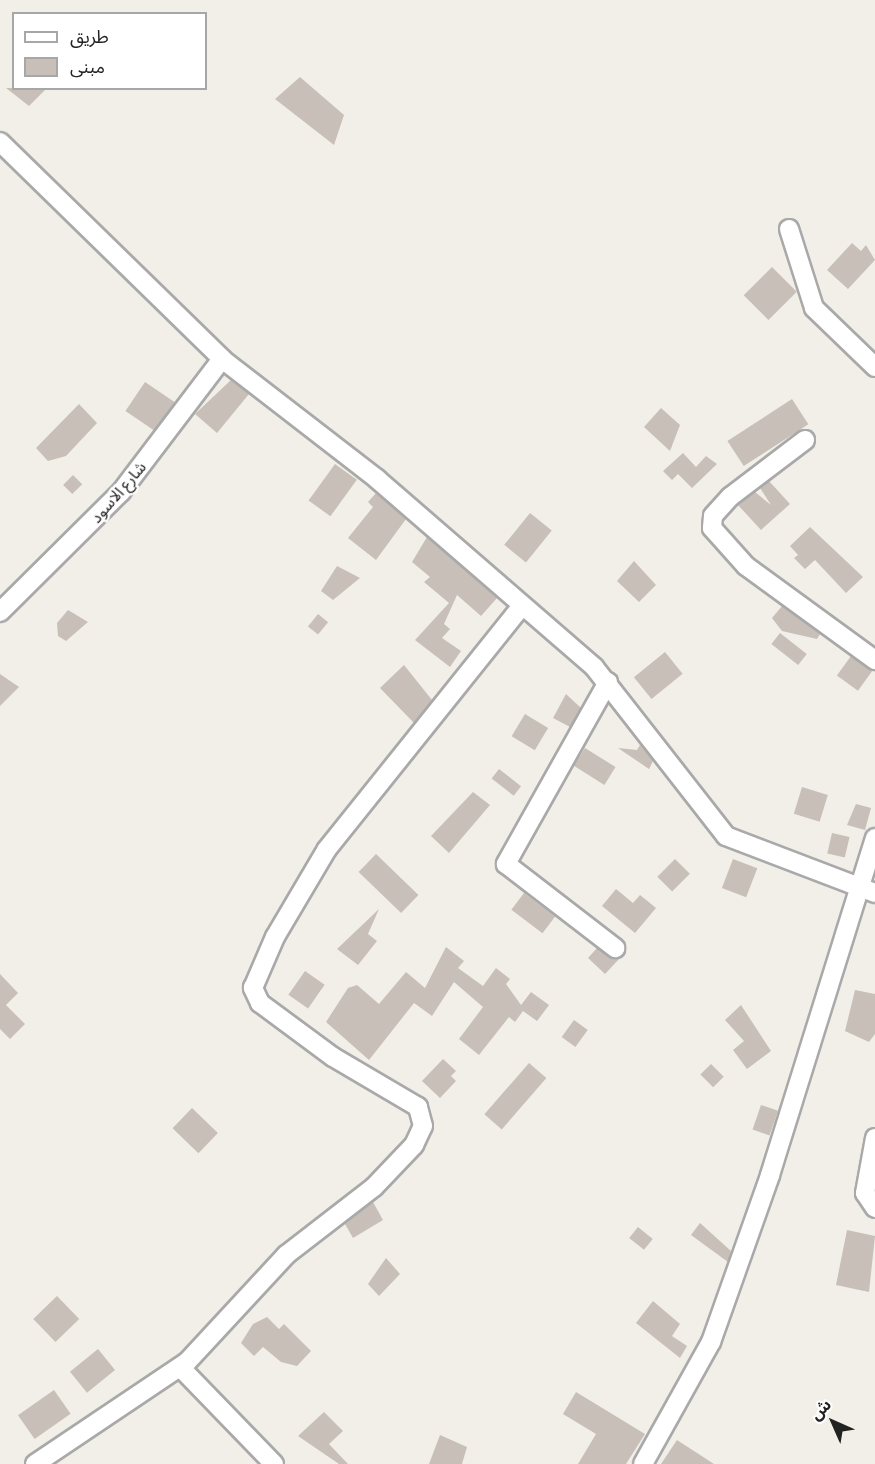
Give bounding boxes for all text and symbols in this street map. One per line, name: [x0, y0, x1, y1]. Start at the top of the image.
legend: [12, 12, 207, 90]
text: طريق: [70, 25, 109, 47]
text: مبنى: [70, 55, 105, 77]
street label: شارع الاسود: [86, 457, 150, 527]
north arrow: [803, 1392, 863, 1452]
text: ش: [805, 1394, 834, 1423]

